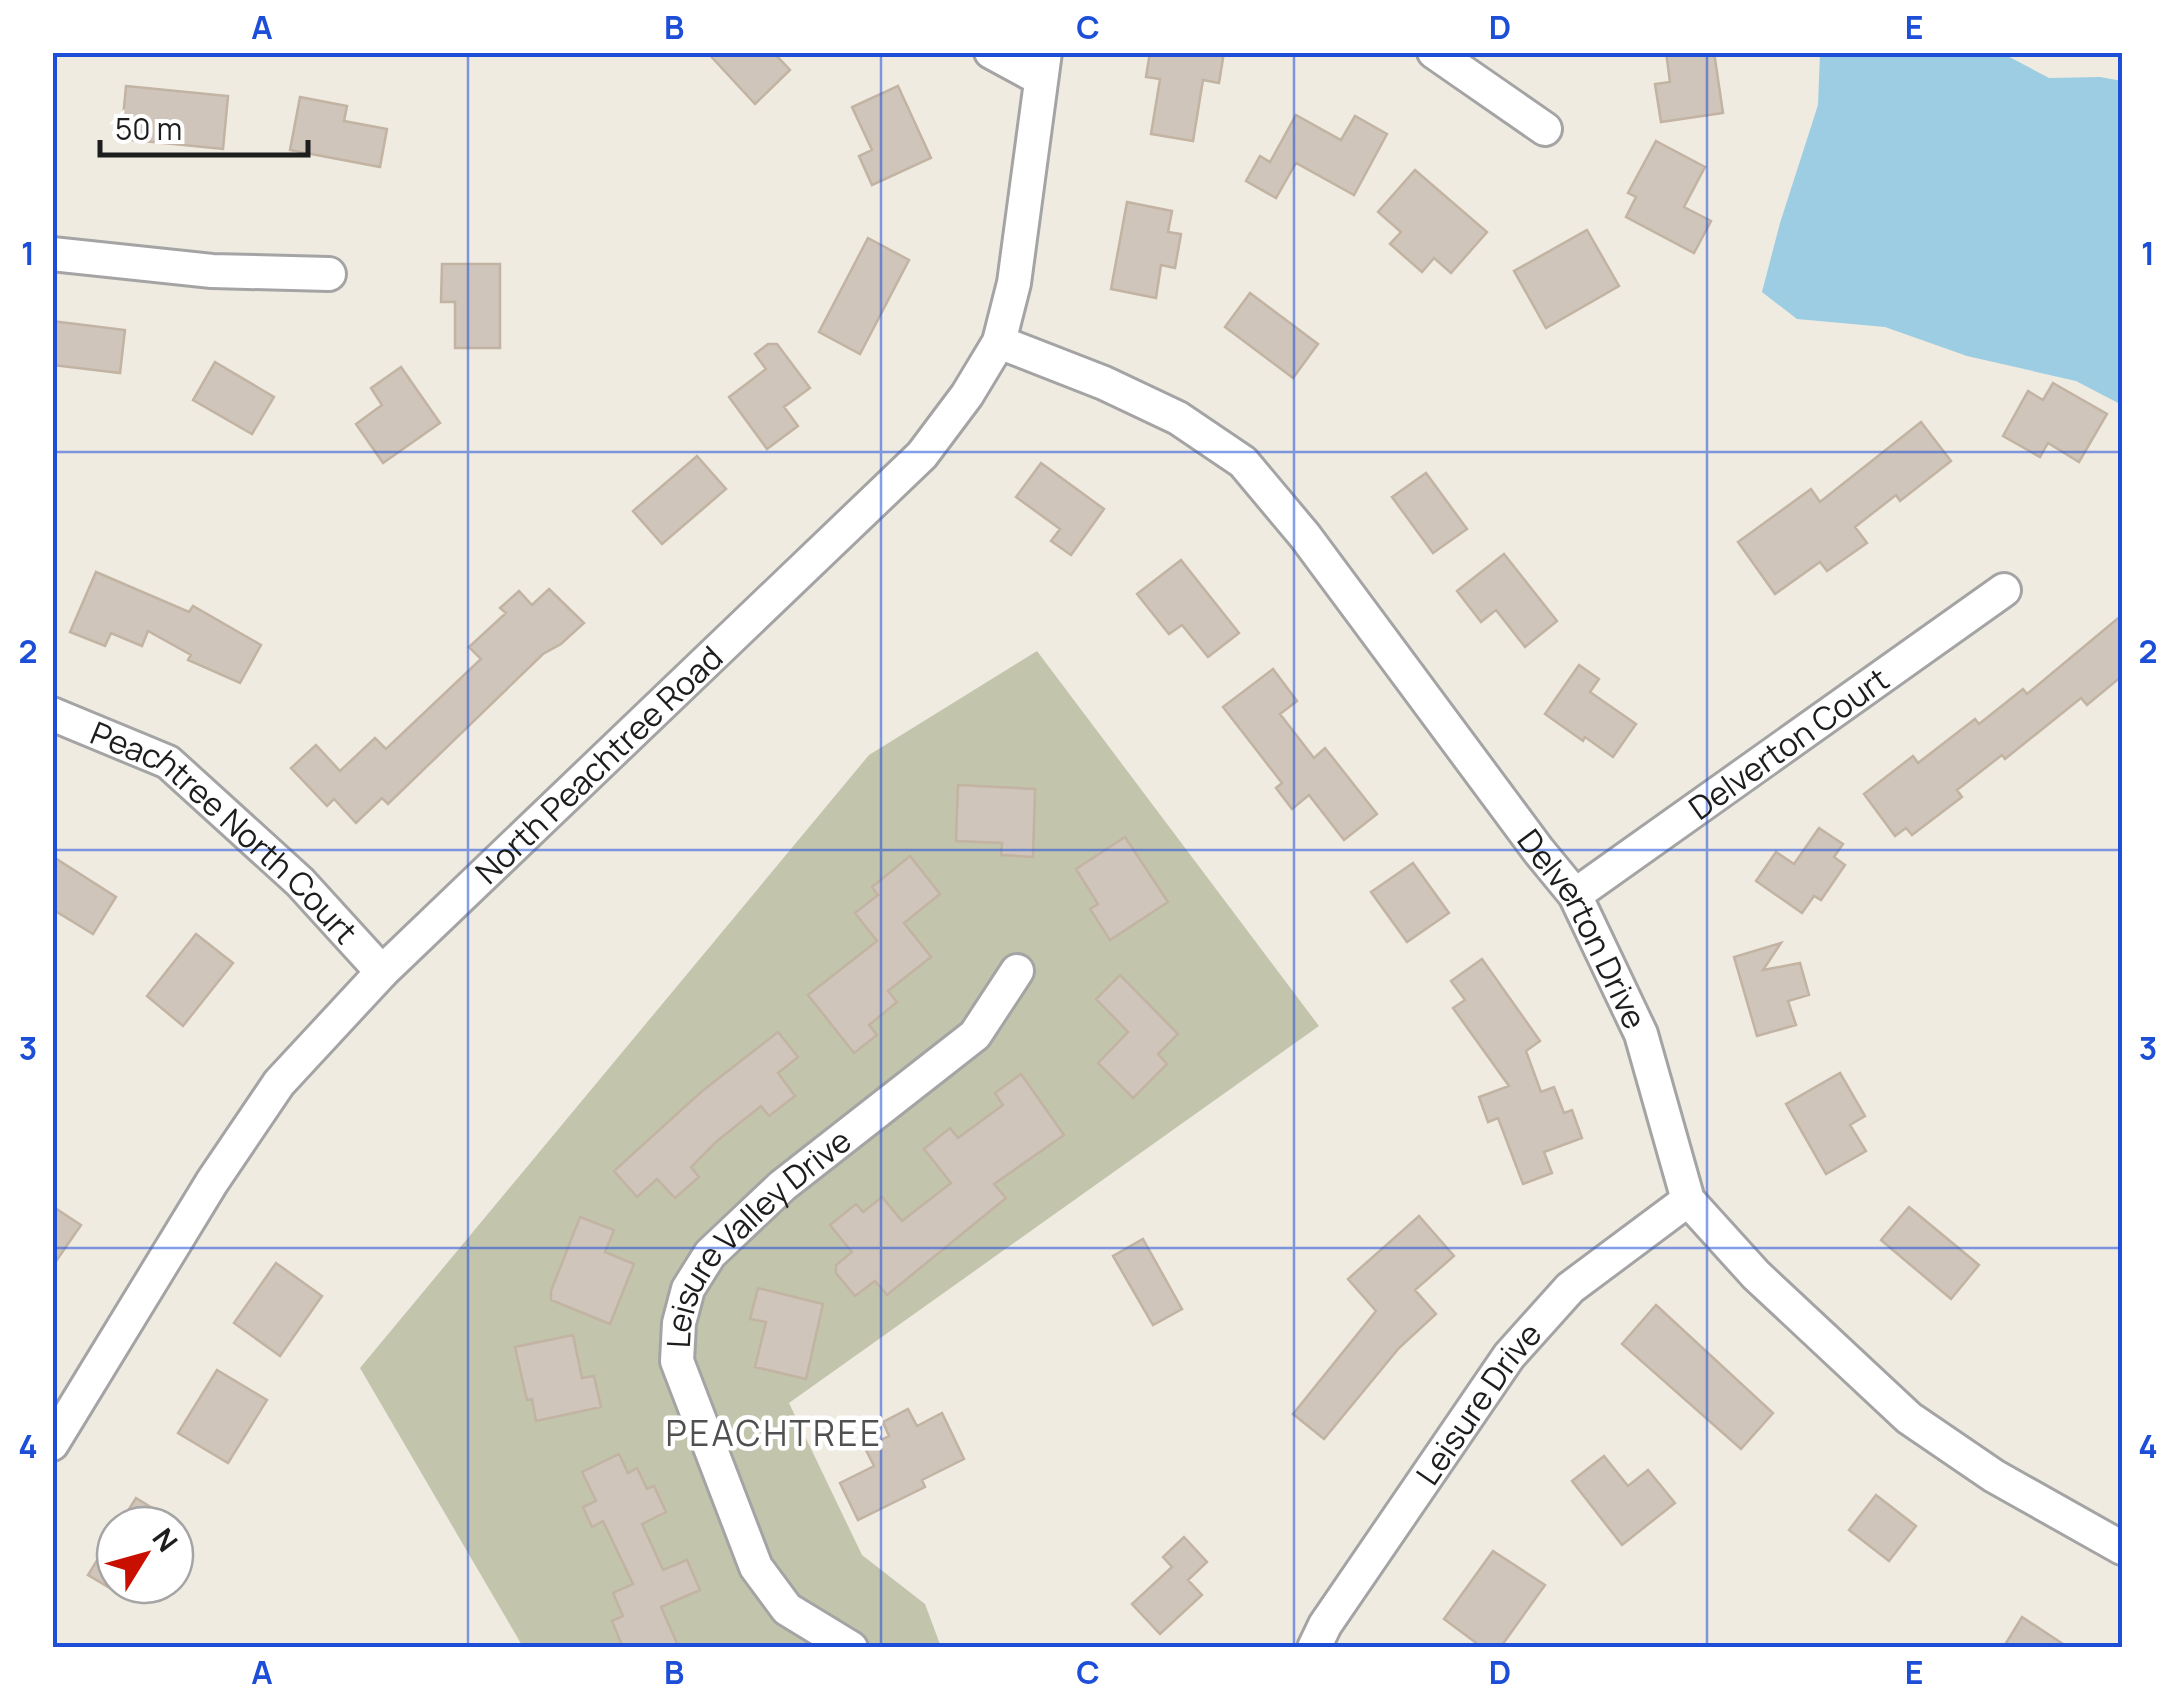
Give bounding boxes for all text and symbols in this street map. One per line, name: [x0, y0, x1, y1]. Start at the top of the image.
text: A: [251, 5, 273, 49]
text: B: [664, 5, 684, 49]
text: C: [1076, 5, 1100, 49]
text: D: [1489, 5, 1511, 49]
text: E: [1905, 5, 1923, 49]
scale bar: [100, 95, 308, 157]
text: 50 m: [115, 108, 182, 149]
text: 1: [21, 231, 35, 275]
text: 1: [2141, 231, 2155, 275]
text: 2: [18, 629, 38, 673]
text: 2: [2138, 629, 2158, 673]
street label: North Peachtree Road: [466, 636, 732, 893]
street label: Delverton Court: [1680, 657, 1897, 829]
street label: Peachtree North Court: [84, 711, 367, 953]
street label: Delverton Drive: [1508, 820, 1657, 1036]
text: 3: [19, 1026, 37, 1070]
text: 3: [2139, 1026, 2157, 1070]
street label: Leisure Valley Drive: [656, 1118, 860, 1349]
street label: Leisure Drive: [1405, 1313, 1551, 1493]
district label: PEACHTREE: [666, 1409, 882, 1457]
text: 4: [18, 1424, 38, 1468]
text: 4: [2138, 1424, 2158, 1468]
north arrow: [95, 1505, 195, 1605]
text: N: [145, 1520, 187, 1559]
text: A: [251, 1650, 273, 1694]
text: B: [664, 1650, 684, 1694]
text: C: [1076, 1650, 1100, 1694]
text: D: [1489, 1650, 1511, 1694]
text: E: [1905, 1650, 1923, 1694]

